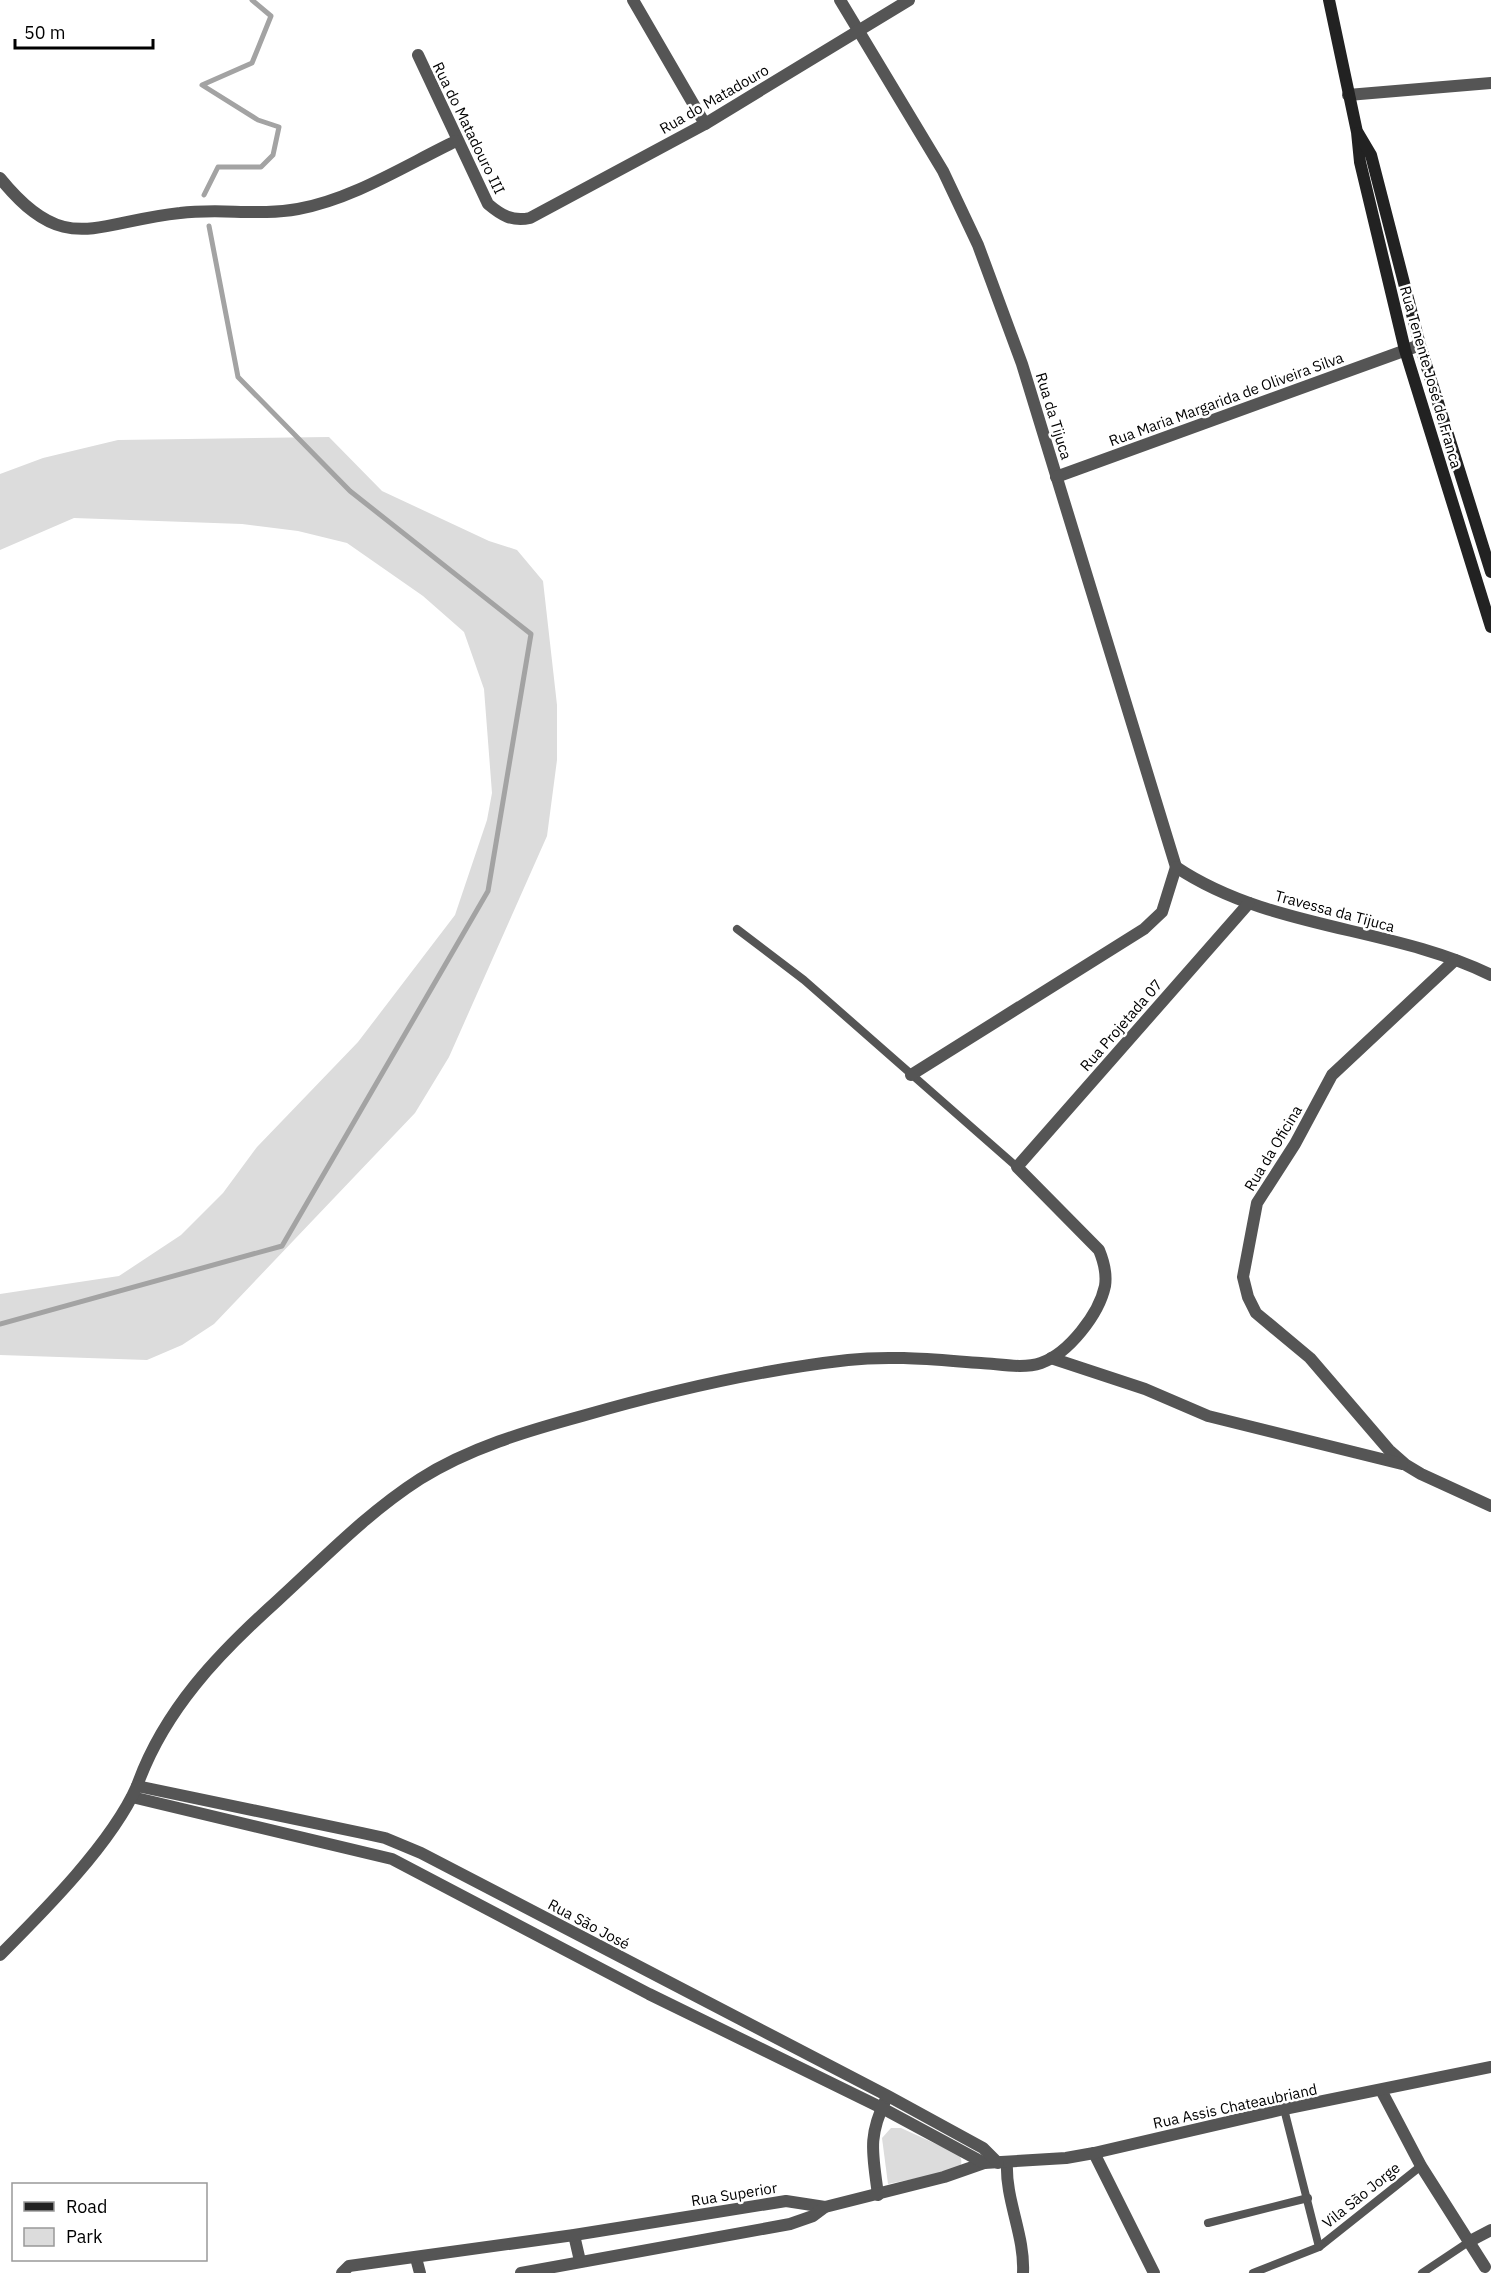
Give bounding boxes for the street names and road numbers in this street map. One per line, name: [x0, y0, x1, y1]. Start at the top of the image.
street label: Rua do Matadouro III: [429, 59, 509, 197]
street label: Rua do Matadouro: [656, 60, 772, 138]
street label: Rua Tenente José de Franca: [1396, 284, 1466, 470]
street label: Rua Maria Margarida de Oliveira Silva: [1106, 348, 1346, 450]
street label: Rua da Tijuca: [1032, 370, 1076, 462]
street label: Travessa da Tijuca: [1273, 886, 1397, 936]
street label: Rua Projetada 07: [1076, 975, 1166, 1075]
street label: Rua da Oficina: [1240, 1102, 1306, 1194]
street label: Rua São José: [545, 1895, 633, 1953]
street label: Rua Assis Chateaubriand: [1151, 2079, 1319, 2133]
street label: Vila São Jorge: [1318, 2158, 1404, 2232]
street label: Rua Superior: [690, 2178, 779, 2210]

